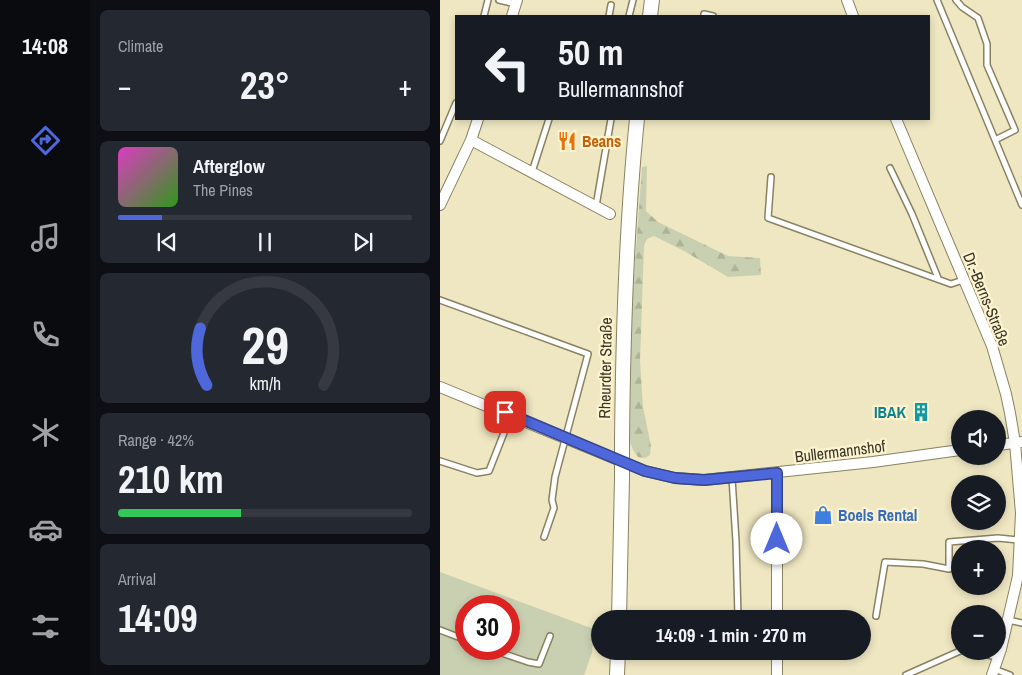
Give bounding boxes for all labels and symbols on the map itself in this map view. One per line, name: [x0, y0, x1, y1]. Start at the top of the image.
restaurant icon: Beans: [556, 130, 578, 152]
place label: Beans: [582, 130, 621, 152]
street label: Dr.-Berns-Straße: [958, 249, 1016, 349]
street label: Rheurdter Straße: [593, 317, 617, 419]
pin: [484, 391, 526, 433]
place label: IBAK: [874, 401, 907, 423]
building icon: IBAK: [910, 401, 932, 423]
street label: Bullermannshof: [793, 434, 887, 467]
shop icon: Boels Rental: [812, 504, 834, 526]
place label: Boels Rental: [838, 504, 917, 526]
position arrow: [750, 512, 802, 564]
speed limit sign: 30: [455, 595, 520, 660]

